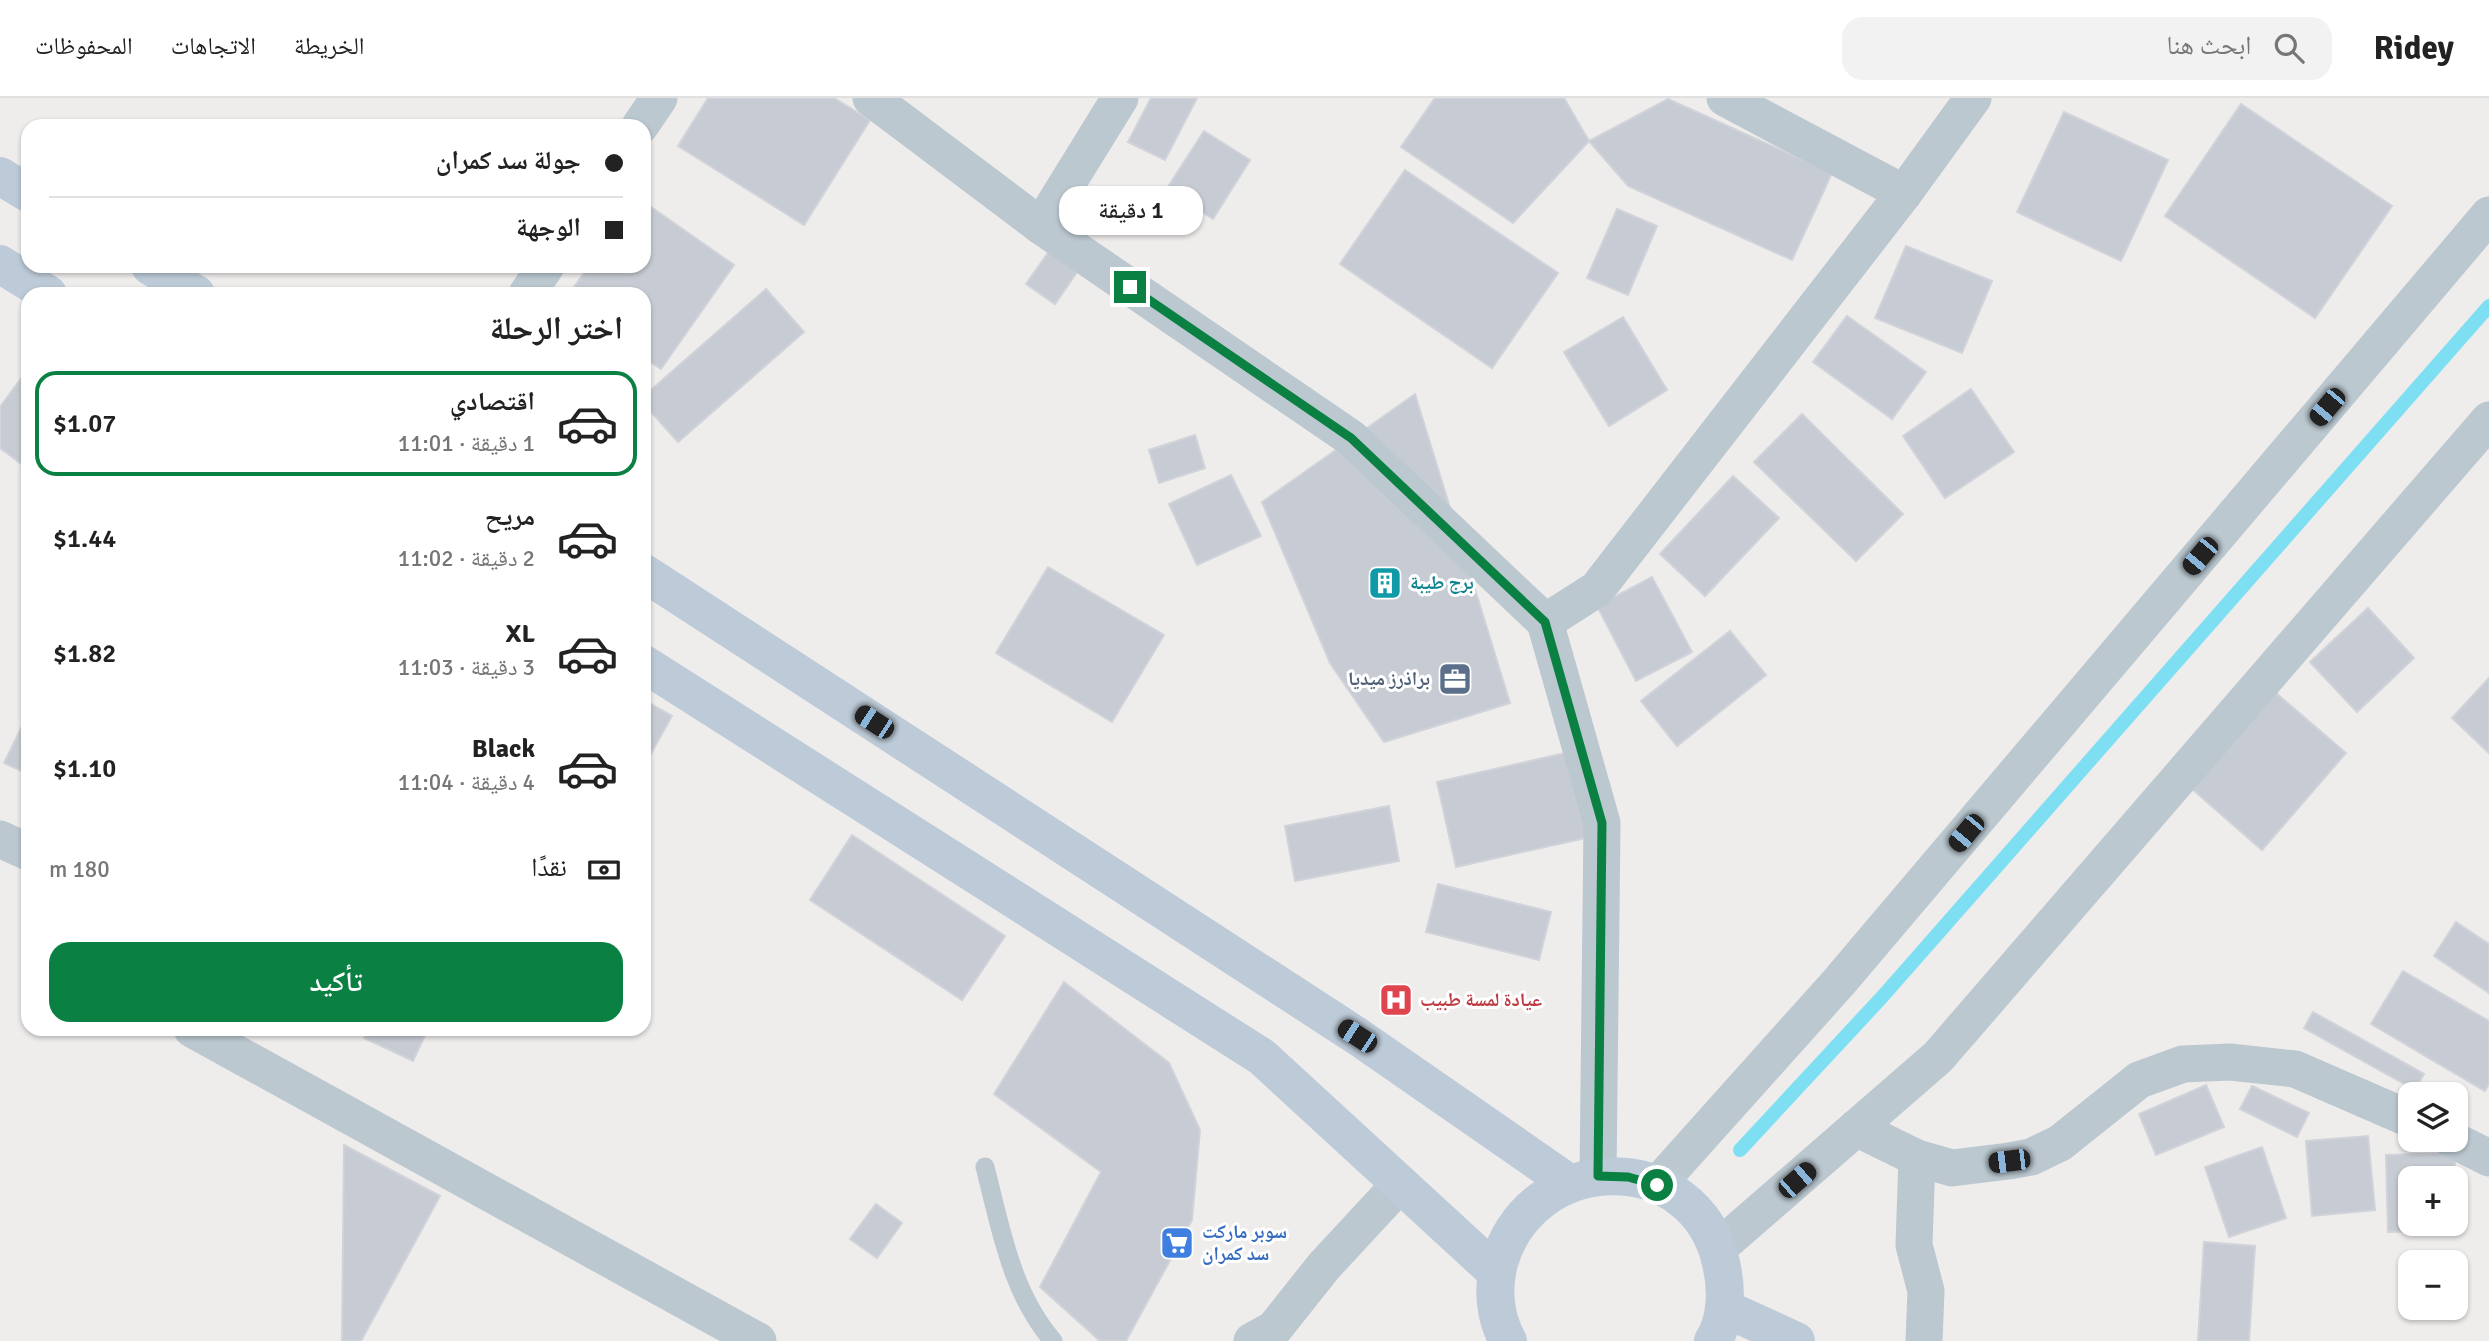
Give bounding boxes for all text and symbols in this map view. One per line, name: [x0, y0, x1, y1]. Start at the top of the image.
search box: [1842, 17, 2332, 80]
text: Ridey: [2374, 28, 2454, 69]
icon: search: [2270, 29, 2308, 67]
text: ابحث هنا: [2167, 30, 2252, 62]
text: المحفوظات: [35, 31, 133, 61]
text: الاتجاهات: [171, 31, 256, 61]
text: الخريطة: [294, 31, 365, 61]
text: جولة سد كمران: [436, 145, 581, 177]
callout: 1 دقيقة: [1058, 186, 1202, 234]
text: 1 دقيقة: [1098, 196, 1164, 225]
text: الوجهة: [516, 212, 581, 244]
route end: [1114, 271, 1146, 303]
text: اختر الرحلة: [490, 309, 623, 348]
car: [2306, 384, 2349, 430]
text: اقتصادي: [450, 386, 535, 418]
icon: car: [556, 392, 619, 455]
text: $1.07: [53, 408, 116, 440]
text: 1 دقيقة · 11:01: [398, 429, 535, 458]
text: مريح: [485, 501, 535, 533]
icon: car: [556, 507, 619, 570]
text: $1.44: [53, 523, 116, 555]
car: [2179, 533, 2222, 579]
text: 2 دقيقة · 11:02: [398, 544, 535, 573]
building icon: برج طيبة: [1366, 564, 1404, 602]
place label: برج طيبة: [1410, 571, 1474, 595]
text: XL: [505, 618, 535, 650]
icon: car: [556, 622, 619, 685]
text: $1.82: [53, 638, 116, 670]
text: 3 دقيقة · 11:03: [398, 653, 535, 682]
office icon: براذرز ميديا: [1436, 660, 1474, 698]
place label: براذرز ميديا: [1348, 667, 1430, 691]
car: [851, 702, 898, 742]
text: Black: [472, 733, 535, 765]
icon: car: [556, 737, 619, 800]
text: $1.10: [53, 753, 116, 785]
text: 4 دقيقة · 11:04: [398, 768, 535, 797]
car: [1945, 810, 1988, 856]
icon: cash: [585, 851, 623, 889]
text: نقدًا: [531, 852, 567, 884]
text: 180 m: [49, 855, 110, 884]
button: تأكيد: [49, 942, 623, 1022]
hospital icon: عيادة لمسة طبيب: [1377, 981, 1415, 1019]
place label: عيادة لمسة طبيب: [1420, 988, 1542, 1012]
car: [1334, 1016, 1381, 1056]
map controls: [2398, 1082, 2468, 1320]
button: layers: [2398, 1082, 2468, 1152]
car: [1987, 1148, 2032, 1174]
car: [1775, 1158, 1820, 1202]
button: +: [2398, 1166, 2468, 1236]
route start: [1641, 1169, 1673, 1201]
place label: سوبر ماركت سد كمران: [1202, 1220, 1287, 1266]
supermarket icon: سوبر ماركت سد كمران: [1158, 1224, 1196, 1262]
button: −: [2398, 1250, 2468, 1320]

